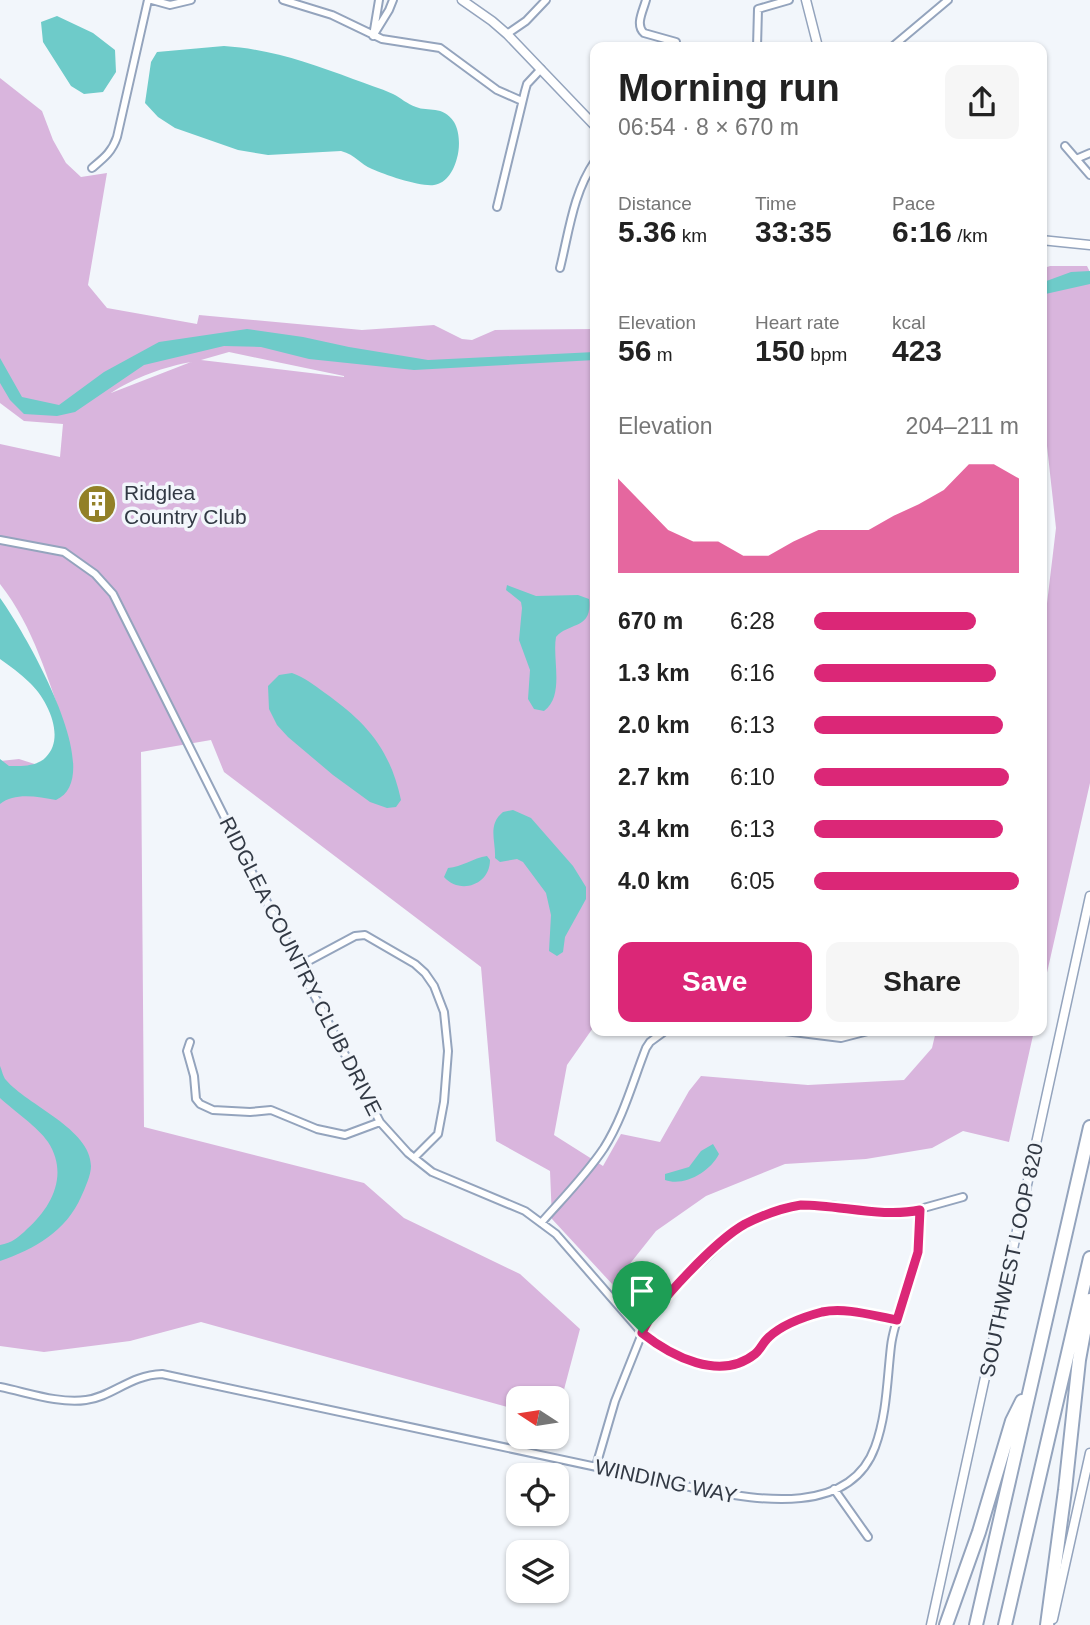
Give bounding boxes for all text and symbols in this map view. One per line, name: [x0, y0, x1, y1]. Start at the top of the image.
button: share: [945, 65, 1019, 139]
text: Morning run: [618, 67, 840, 109]
text: 06:54 · 8 × 670 m: [618, 114, 799, 140]
text: Distance: [618, 193, 692, 214]
text: Time: [755, 193, 797, 214]
text: Pace: [892, 193, 935, 214]
text: 5.36: [618, 215, 676, 248]
text: 33:35: [755, 215, 832, 248]
text: 6:16: [892, 215, 952, 248]
text: km: [676, 225, 707, 246]
text: /km: [952, 225, 988, 246]
text: Elevation: [618, 312, 696, 333]
text: Heart rate: [755, 312, 839, 333]
text: kcal: [892, 312, 926, 333]
text: 56: [618, 334, 651, 367]
text: 150: [755, 334, 805, 367]
text: 423: [892, 334, 942, 367]
text: m: [651, 344, 672, 365]
text: bpm: [805, 344, 847, 365]
text: Elevation: [618, 413, 713, 439]
text: 204–211 m: [906, 413, 1019, 439]
place label: Ridglea Country Club: [124, 481, 247, 528]
building icon: Ridglea Country Club: [76, 483, 118, 525]
text: 670 m: [618, 608, 683, 634]
text: 6:28: [730, 608, 775, 634]
text: 1.3 km: [618, 660, 690, 686]
text: 6:16: [730, 660, 775, 686]
text: 2.0 km: [618, 712, 690, 738]
text: 6:13: [730, 712, 775, 738]
text: 2.7 km: [618, 764, 690, 790]
text: 6:10: [730, 764, 775, 790]
street label: RIDGLEA COUNTRY CLUB DRIVE: [215, 813, 387, 1119]
text: 3.4 km: [618, 816, 690, 842]
text: 6:13: [730, 816, 775, 842]
text: 4.0 km: [618, 868, 690, 894]
text: 6:05: [730, 868, 775, 894]
button: Save: [618, 942, 812, 1022]
button: Share: [826, 942, 1019, 1022]
street label: SOUTHWEST LOOP 820: [975, 1141, 1047, 1379]
pin: [612, 1261, 672, 1333]
icon: arrive: [623, 1272, 661, 1310]
north arrow: [506, 1386, 569, 1449]
map controls: [506, 1386, 569, 1603]
street label: WINDING WAY: [593, 1455, 739, 1507]
button: locate: [506, 1463, 569, 1526]
button: layers: [506, 1540, 569, 1603]

